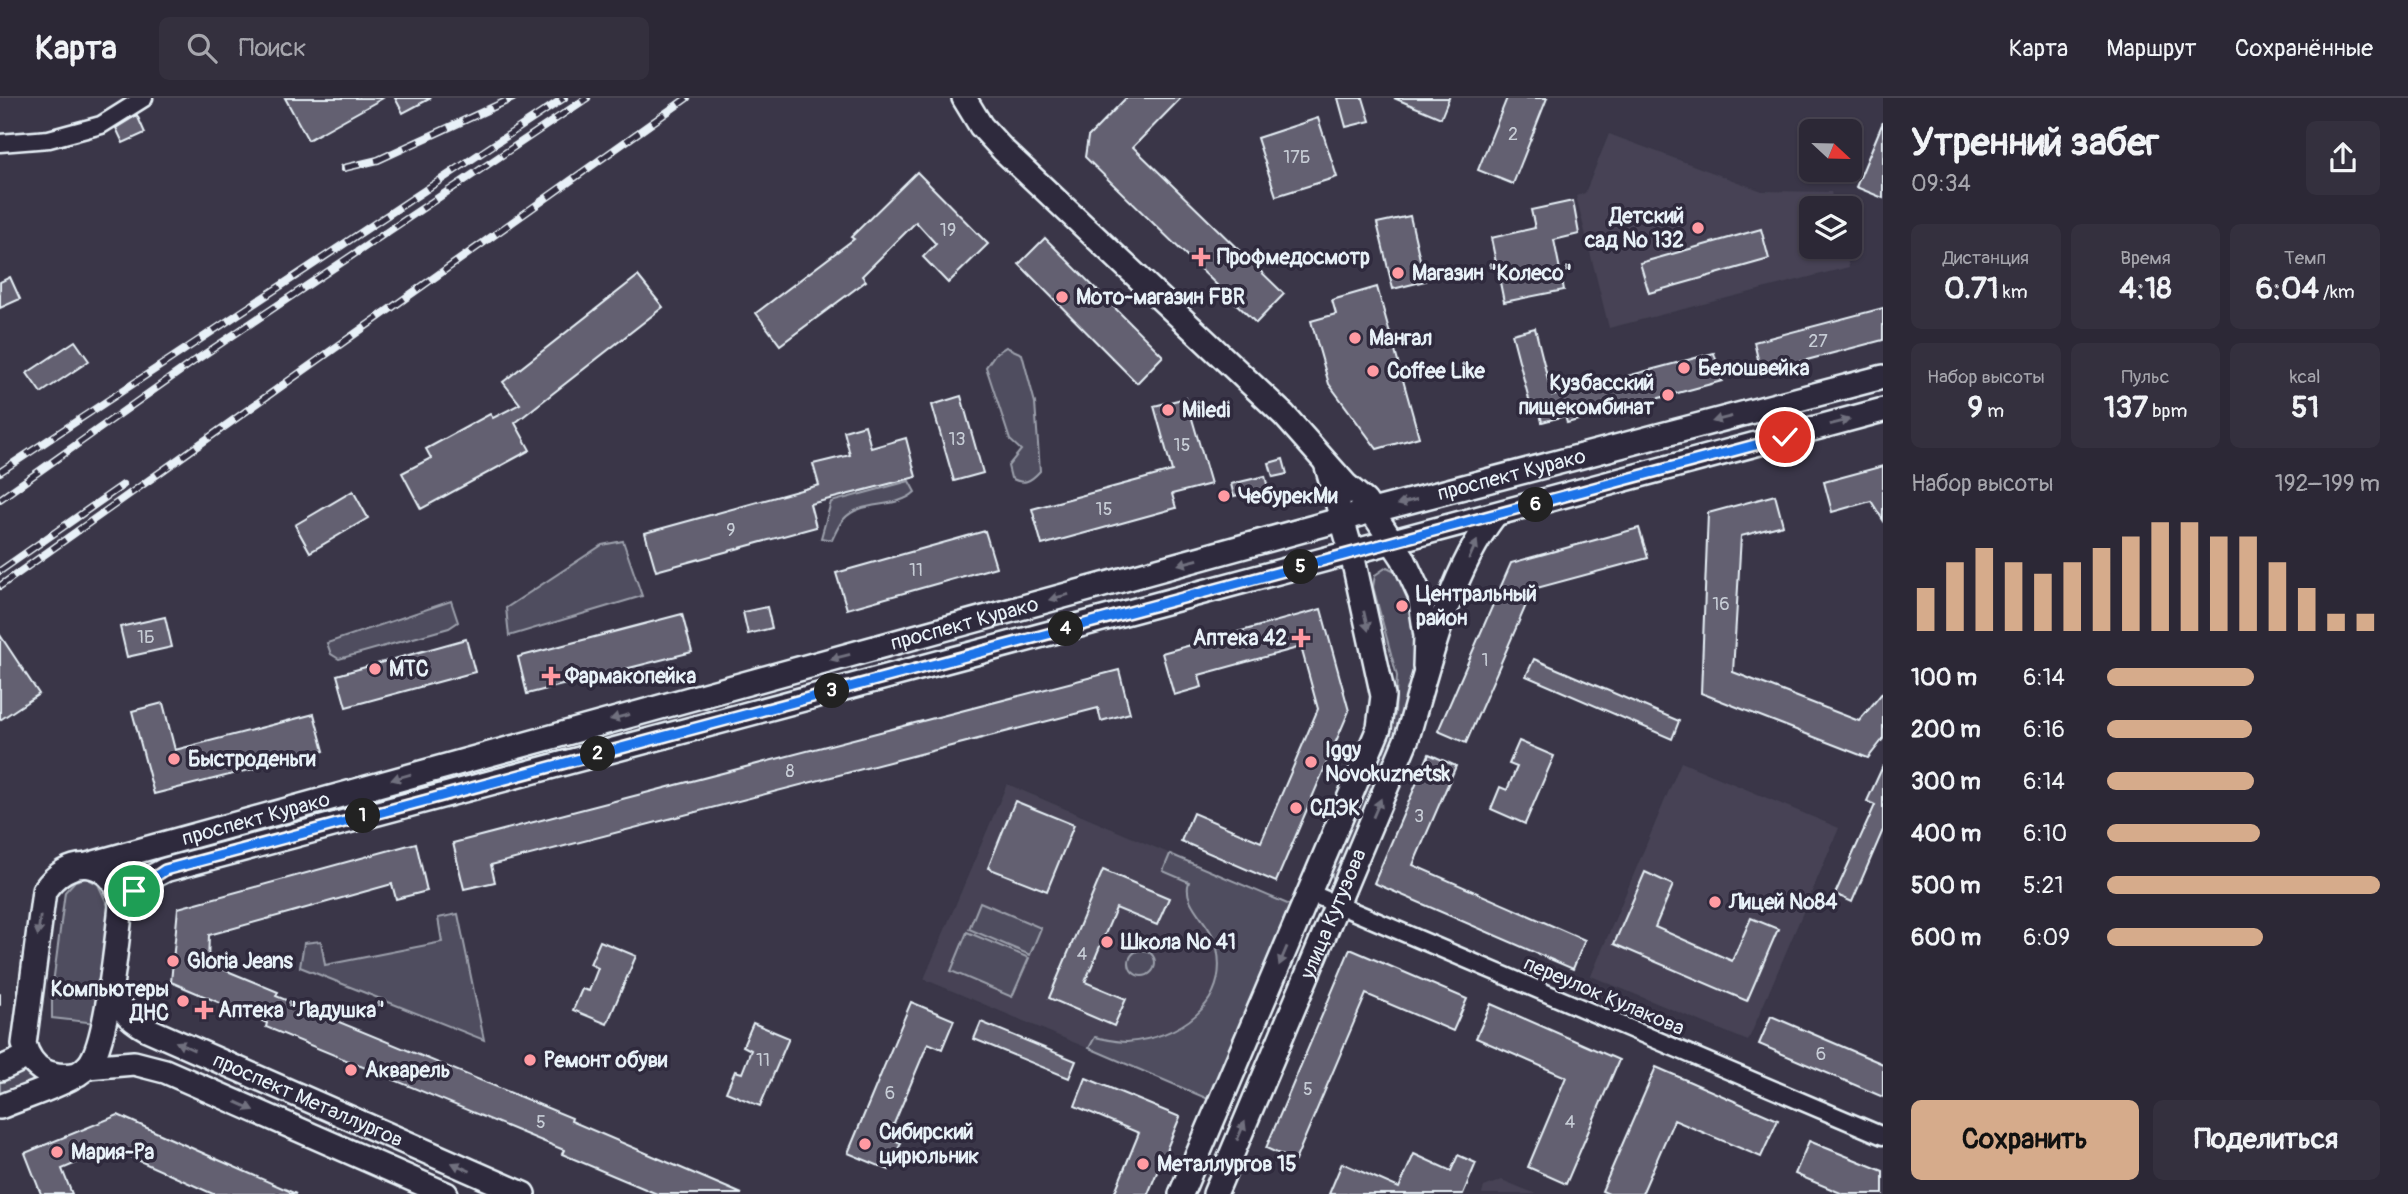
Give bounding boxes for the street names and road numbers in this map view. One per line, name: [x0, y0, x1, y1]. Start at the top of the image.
street label: проспект Курако: [1434, 442, 1589, 507]
street label: проспект Курако: [887, 590, 1041, 657]
street label: проспект Курако: [179, 785, 333, 852]
street label: улица Кутузова: [1293, 845, 1372, 984]
street label: переулок Кулакова: [1520, 950, 1688, 1042]
street label: проспект Металлургов: [209, 1046, 407, 1153]

